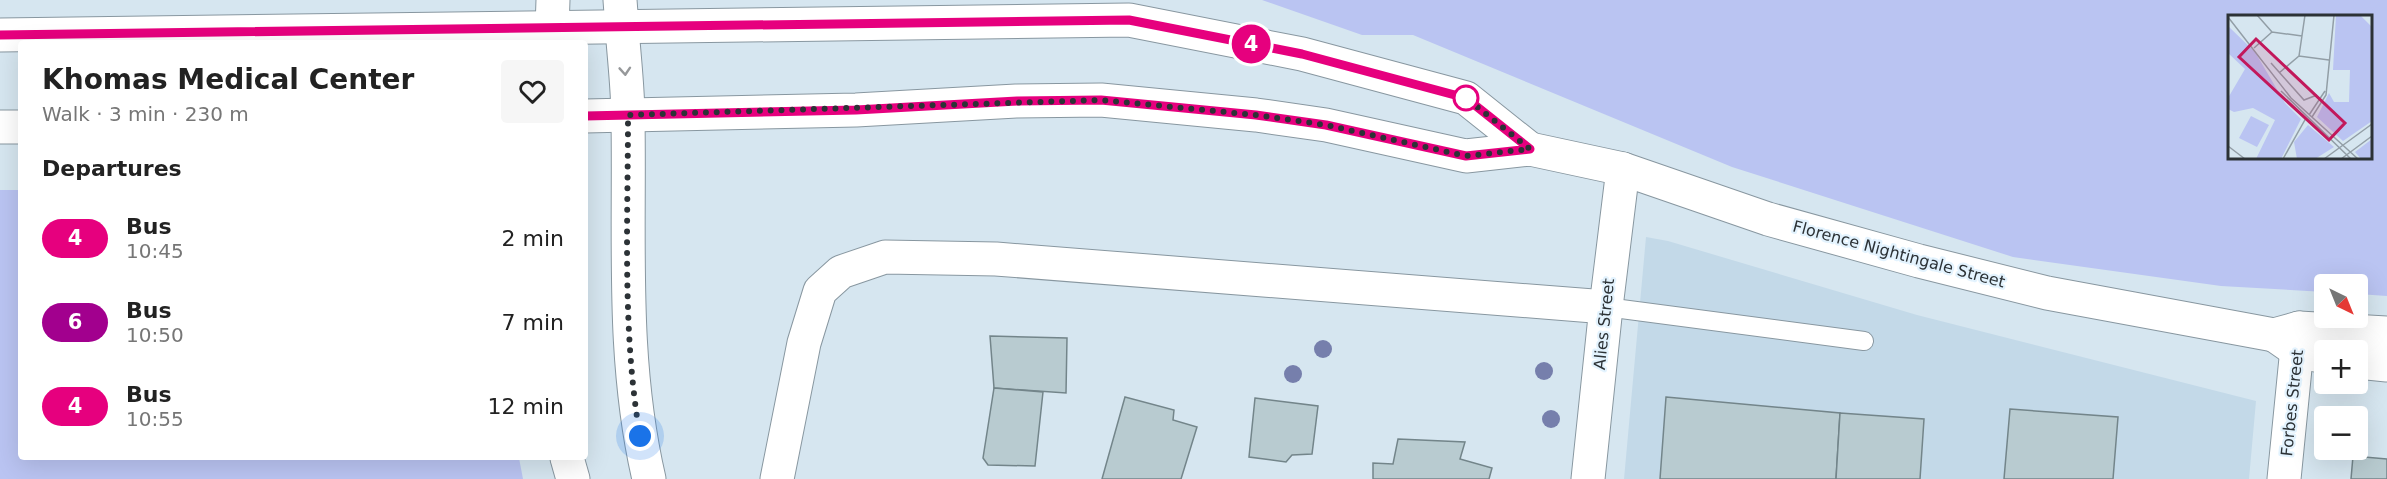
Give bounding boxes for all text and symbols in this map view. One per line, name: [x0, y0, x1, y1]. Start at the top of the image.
inset map: [2228, 15, 2372, 159]
line badge: 4: [1232, 24, 1270, 63]
text: 4: [1244, 32, 1258, 56]
button: heart: [501, 60, 564, 123]
text: Khomas Medical Center: [42, 63, 414, 96]
one-way arrow: [619, 67, 632, 76]
unlabelled marker: [1453, 85, 1479, 111]
text: Walk · 3 min · 230 m: [42, 102, 249, 126]
text: Departures: [42, 156, 182, 181]
text: Bus: [126, 214, 172, 239]
street label: Florence Nightingale Street: [1791, 216, 2007, 292]
text: 4: [68, 226, 82, 250]
text: 2 min: [502, 226, 564, 251]
text: 10:45: [126, 239, 184, 263]
north arrow: [2314, 274, 2368, 328]
map controls: [2314, 274, 2368, 460]
street label: Alies Street: [1590, 277, 1618, 371]
text: Bus: [126, 298, 172, 323]
text: 6: [68, 310, 82, 334]
text: 7 min: [502, 310, 564, 335]
text: 10:50: [126, 323, 184, 347]
button: +: [2314, 340, 2368, 394]
street label: Forbes Street: [2277, 349, 2307, 457]
text: Bus: [126, 382, 172, 407]
text: 4: [68, 394, 82, 418]
text: 12 min: [488, 394, 564, 419]
button: −: [2314, 406, 2368, 460]
text: 10:55: [126, 407, 184, 431]
your location: [625, 421, 655, 451]

